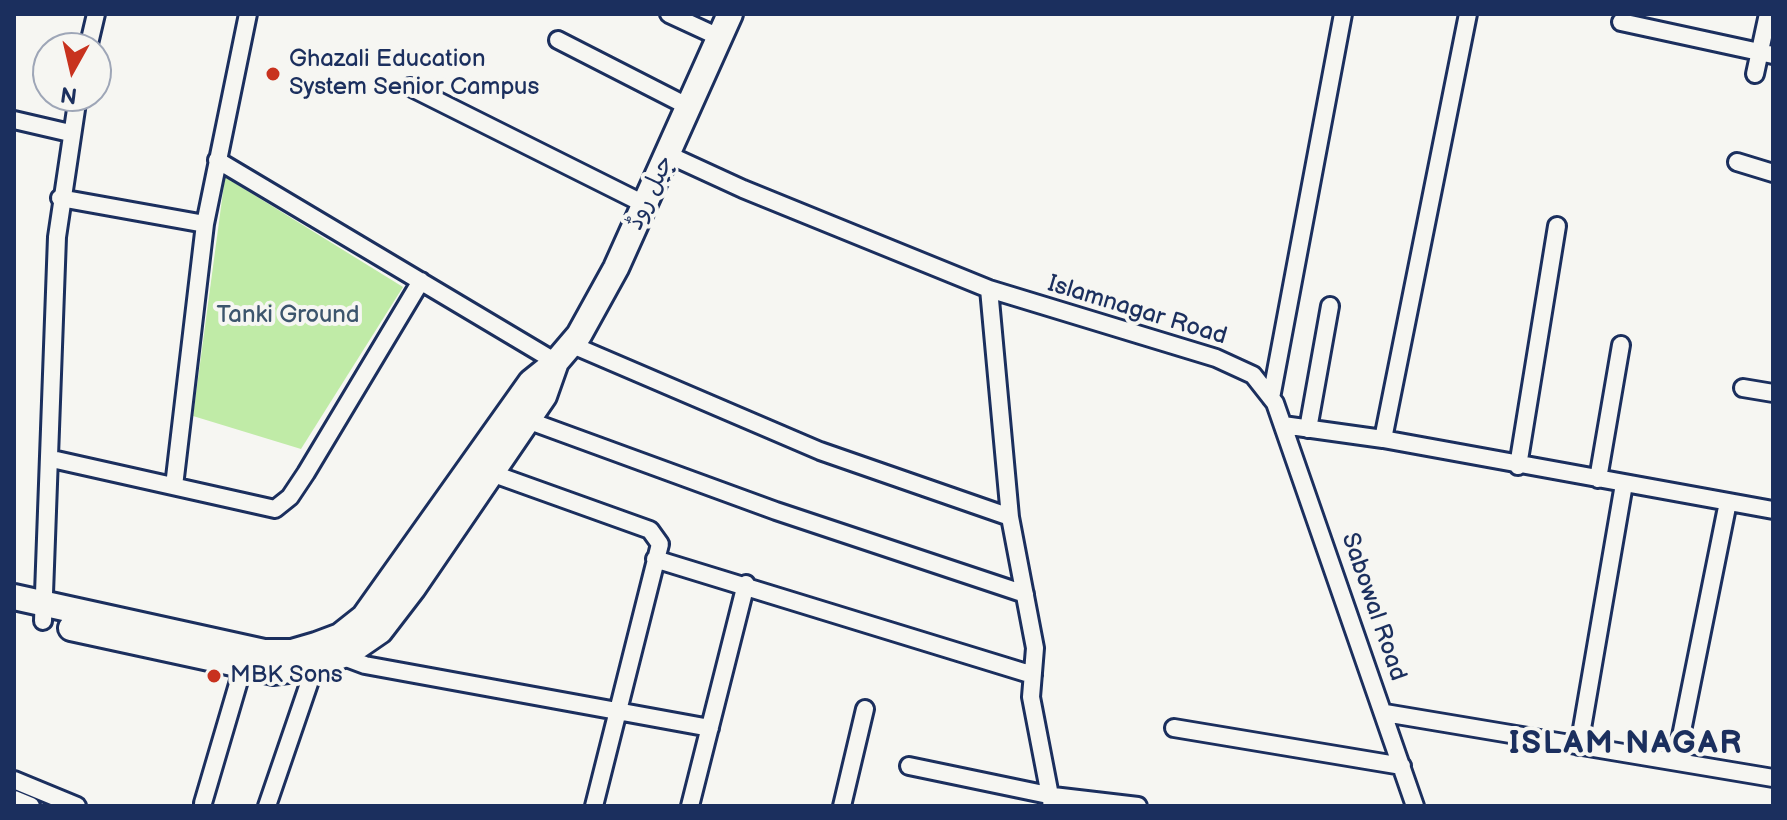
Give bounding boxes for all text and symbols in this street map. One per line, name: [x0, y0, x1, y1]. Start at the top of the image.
north arrow: [32, 32, 112, 112]
place label: Ghazali Education System Senior Campus: [289, 46, 539, 102]
marker: Ghazali Education System Senior Campus: [264, 65, 282, 83]
text: N: [59, 80, 79, 109]
street label: جیل روڈ: [621, 151, 681, 235]
street label: Islamnagar Road: [1044, 270, 1230, 352]
park label: Tanki Ground: [216, 302, 360, 330]
street label: Sabowal Road: [1334, 529, 1412, 685]
place label: MBK Sons: [230, 662, 343, 690]
marker: MBK Sons: [205, 667, 223, 685]
district label: ISLAM NAGAR: [1509, 726, 1743, 764]

